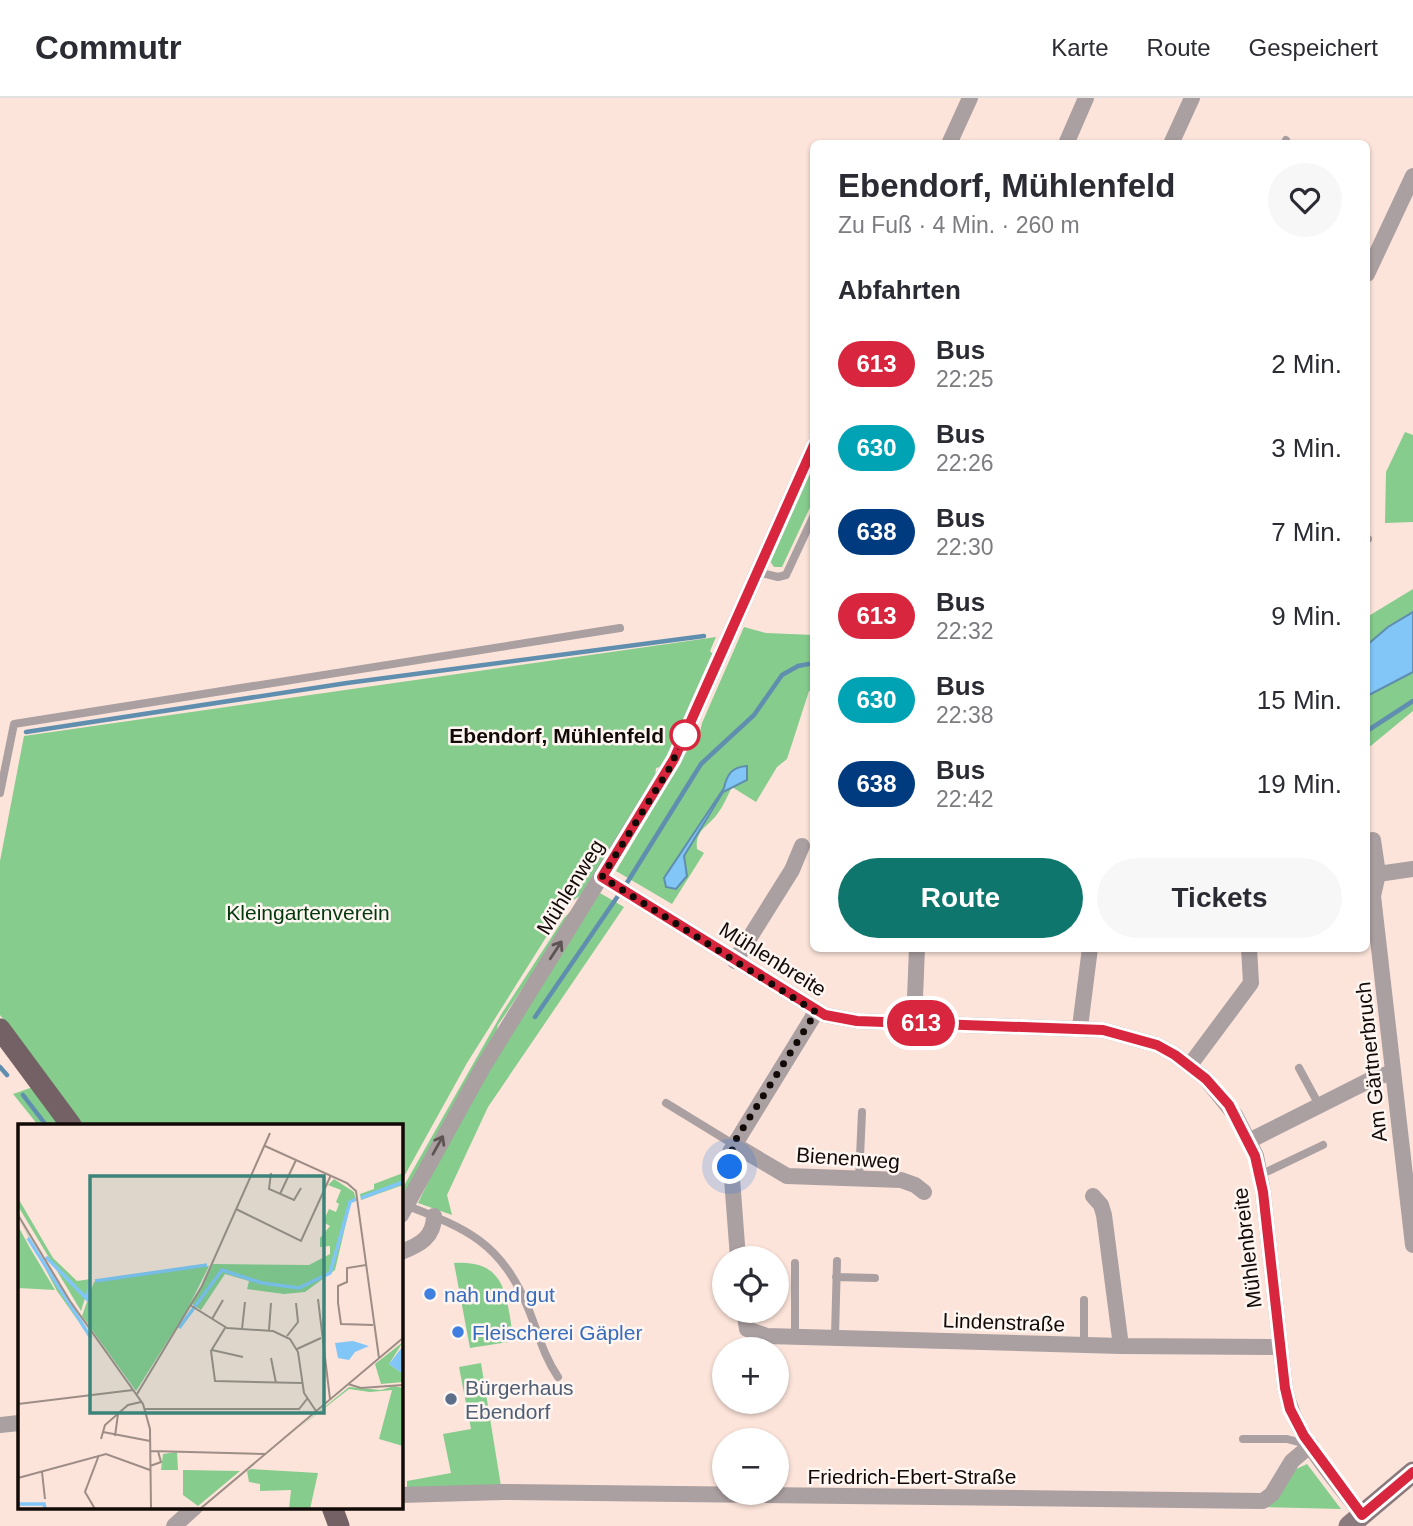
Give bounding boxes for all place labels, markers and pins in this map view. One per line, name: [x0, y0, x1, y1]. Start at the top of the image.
marker: Ebendorf, Mühlenfeld: [670, 720, 700, 750]
place label: Ebendorf, Mühlenfeld: [449, 724, 664, 747]
place label: nah und gut: [444, 1283, 555, 1306]
marker: nah und gut: [422, 1286, 438, 1302]
place label: Fleischerei Gäpler: [472, 1321, 642, 1344]
marker: Fleischerei Gäpler: [450, 1324, 466, 1340]
place label: Bürgerhaus Ebendorf: [465, 1376, 574, 1423]
marker: Bürgerhaus Ebendorf: [443, 1391, 459, 1407]

